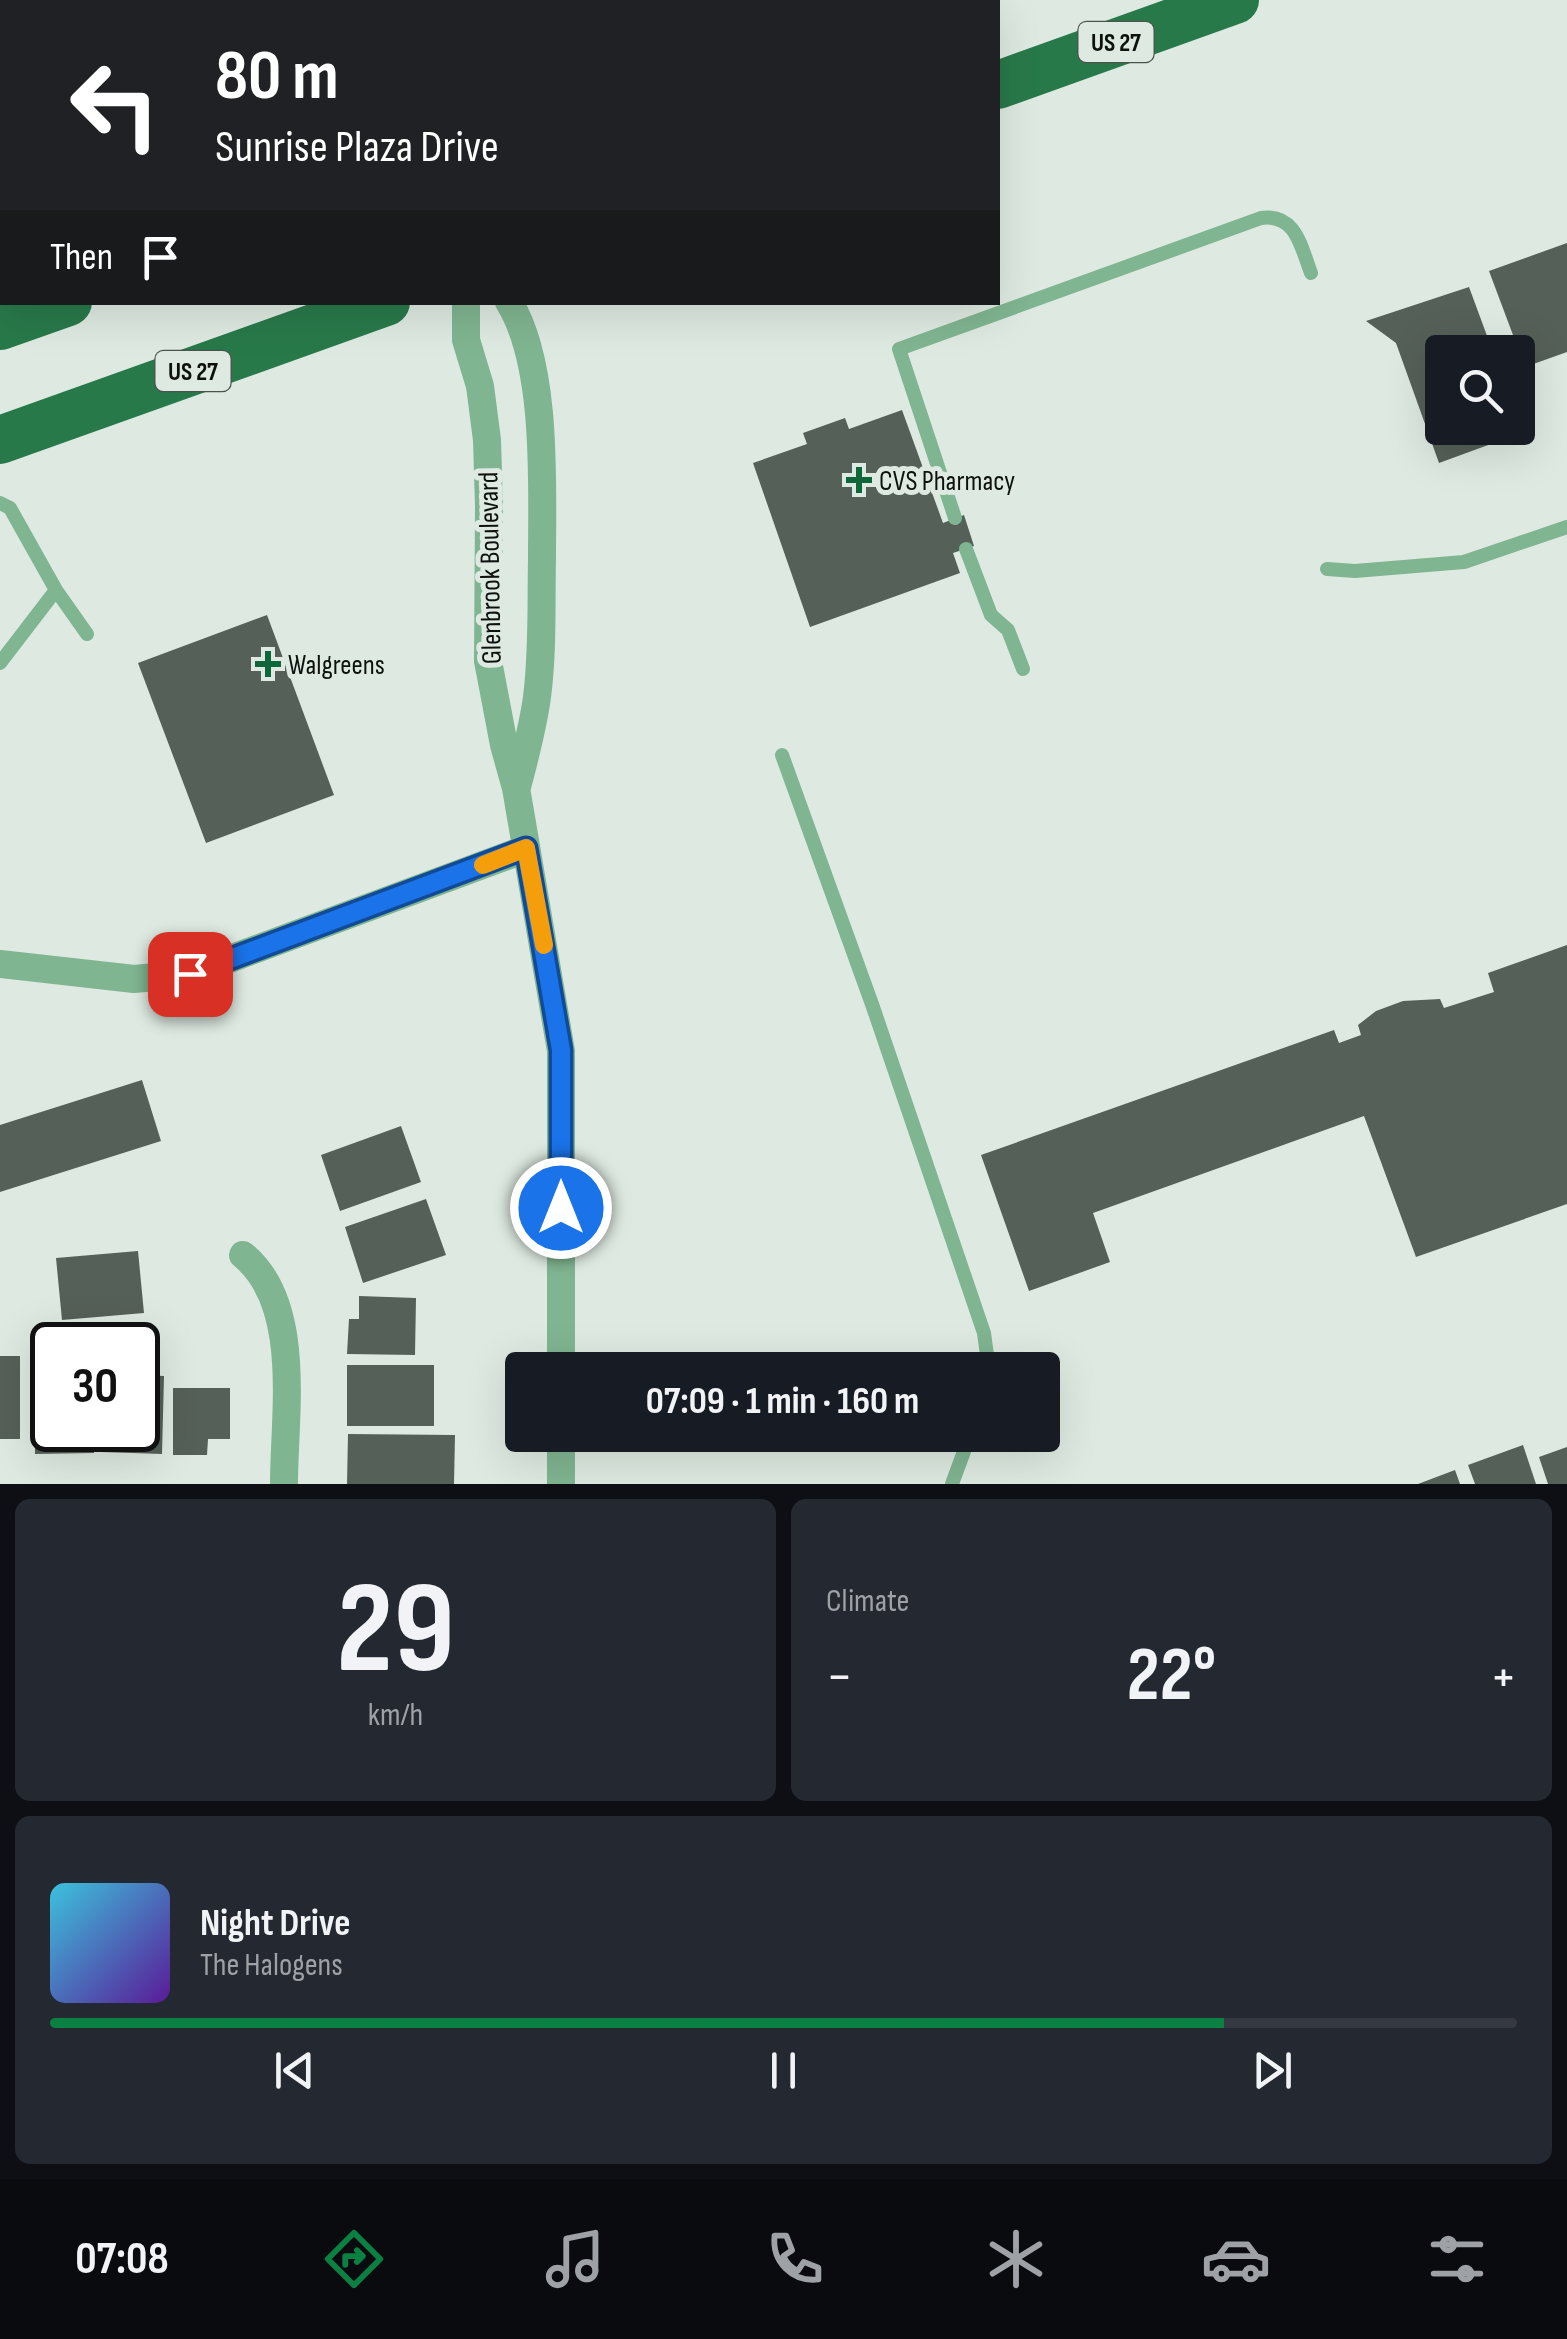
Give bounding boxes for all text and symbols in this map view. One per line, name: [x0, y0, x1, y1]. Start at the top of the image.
road number: US 27: [1078, 22, 1154, 62]
text: 80 m: [215, 35, 339, 119]
icon: left: [50, 40, 180, 170]
text: Sunrise Plaza Drive: [215, 120, 499, 175]
icon: arrive: [133, 230, 188, 285]
text: Then: [50, 235, 113, 280]
map controls: [1425, 335, 1535, 445]
button: search: [1425, 335, 1535, 445]
road number: US 27: [156, 351, 230, 391]
place label: CVS Pharmacy: [879, 465, 1015, 498]
marker: CVS Pharmacy: [848, 469, 870, 491]
street label: Glenbrook Boulevard: [472, 471, 509, 665]
place label: Walgreens: [288, 649, 385, 682]
marker: Walgreens: [257, 653, 279, 675]
pin: [148, 932, 233, 1017]
icon: arrive: [163, 947, 218, 1002]
position arrow: [509, 1156, 613, 1260]
speed limit sign: 30: [30, 1322, 160, 1452]
text: 07:09 · 1 min · 160 m: [646, 1379, 919, 1424]
text: 29: [336, 1553, 455, 1709]
text: Climate: [826, 1582, 909, 1621]
text: 22°: [1127, 1631, 1216, 1722]
text: −: [826, 1644, 853, 1711]
text: +: [1490, 1644, 1517, 1711]
text: km/h: [368, 1696, 423, 1735]
text: Night Drive: [200, 1901, 351, 1946]
text: The Halogens: [200, 1946, 343, 1985]
icon: previous: [267, 2043, 322, 2098]
icon: pause: [756, 2043, 811, 2098]
icon: next: [1245, 2043, 1300, 2098]
icon: directions: [319, 2224, 389, 2294]
icon: music: [540, 2224, 610, 2294]
icon: phone: [760, 2224, 830, 2294]
icon: climate: [981, 2224, 1051, 2294]
icon: car: [1201, 2224, 1271, 2294]
icon: filters: [1422, 2224, 1492, 2294]
text: 07:08: [75, 2232, 169, 2287]

